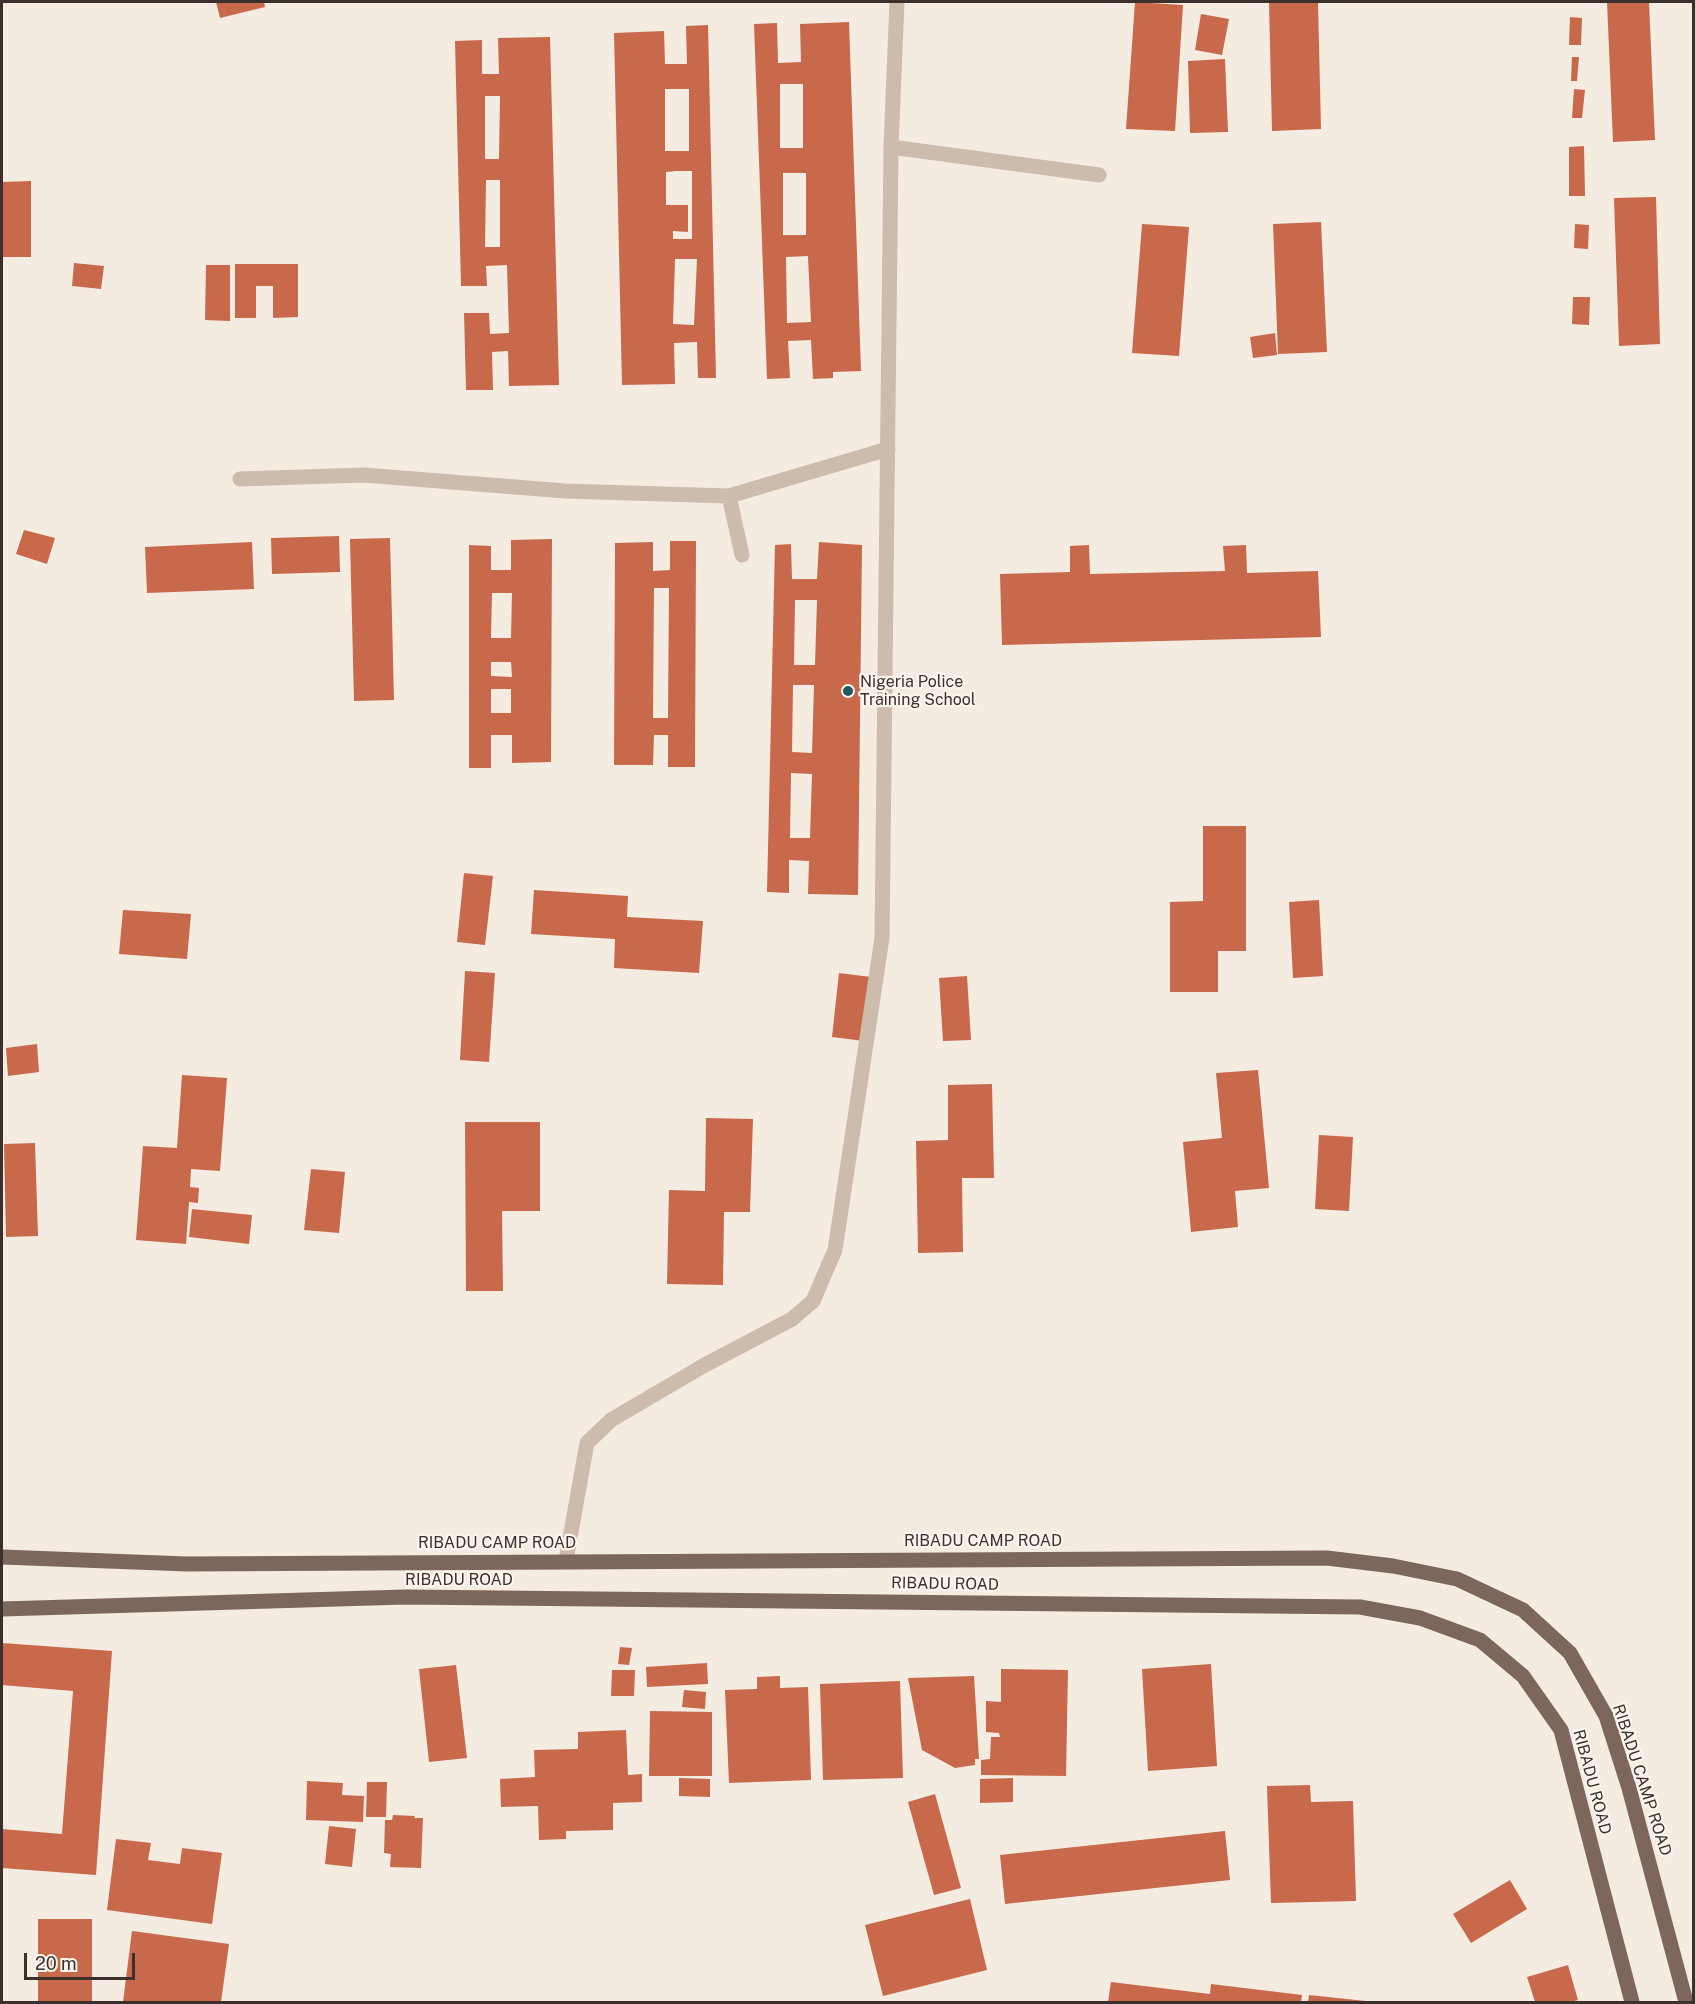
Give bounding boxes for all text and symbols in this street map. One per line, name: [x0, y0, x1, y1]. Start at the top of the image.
place label: Nigeria Police Training School: [860, 672, 976, 710]
marker: Nigeria Police Training School: [841, 684, 855, 698]
street label: RIBADU CAMP ROAD: [904, 1531, 1062, 1551]
street label: RIBADU CAMP ROAD: [418, 1533, 576, 1553]
street label: RIBADU ROAD: [405, 1570, 513, 1590]
street label: RIBADU ROAD: [891, 1573, 999, 1595]
street label: RIBADU CAMP ROAD: [1608, 1702, 1676, 1858]
street label: RIBADU ROAD: [1569, 1727, 1615, 1837]
scale bar: [27, 1941, 138, 1979]
text: 20 m: [35, 1953, 77, 1974]

